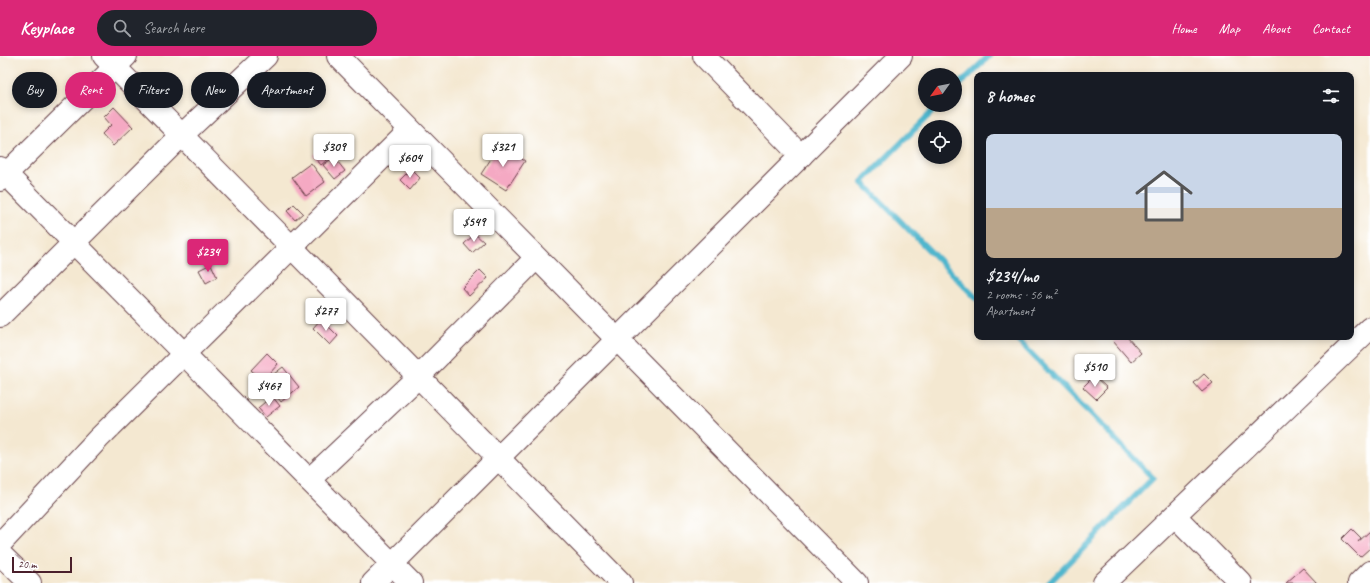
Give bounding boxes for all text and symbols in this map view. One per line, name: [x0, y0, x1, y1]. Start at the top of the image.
search box: [97, 10, 377, 46]
text: Keyplace: [20, 16, 73, 40]
icon: search: [111, 17, 133, 39]
text: Search here: [143, 19, 204, 38]
text: Home: [1171, 20, 1197, 37]
text: Map: [1219, 20, 1240, 37]
text: About: [1262, 20, 1290, 37]
text: Contact: [1312, 20, 1350, 37]
north arrow: [918, 68, 962, 112]
map controls: [918, 68, 962, 164]
chip: Buy: [12, 72, 57, 108]
chip: Rent: [65, 72, 116, 108]
chip: Filters: [124, 72, 183, 108]
chip: New: [191, 72, 239, 108]
chip: Apartment: [247, 72, 326, 108]
icon: filters: [1320, 85, 1342, 107]
text: 8 homes: [986, 86, 1034, 107]
button: locate: [918, 120, 962, 164]
pin: $309: [310, 134, 358, 168]
pin: $321: [479, 134, 527, 168]
text: $309: [322, 139, 346, 155]
text: $321: [491, 139, 515, 155]
pin: $604: [386, 145, 434, 179]
text: $604: [398, 150, 422, 166]
icon: home: [1128, 160, 1200, 232]
pin: $549: [450, 209, 498, 243]
text: $549: [462, 214, 486, 230]
pin: $234: [184, 239, 232, 273]
text: $234: [196, 244, 220, 260]
text: $234/mo: [986, 266, 1038, 287]
text: 2 rooms · 56 m²: [986, 287, 1056, 303]
pin: $277: [302, 298, 350, 332]
text: $277: [314, 303, 338, 319]
text: Apartment: [986, 303, 1034, 319]
pin: $510: [1071, 354, 1119, 388]
text: $510: [1083, 359, 1107, 375]
pin: $467: [245, 373, 293, 407]
text: $467: [257, 378, 281, 394]
scale bar: [12, 555, 72, 574]
text: 20 m: [18, 557, 37, 571]

